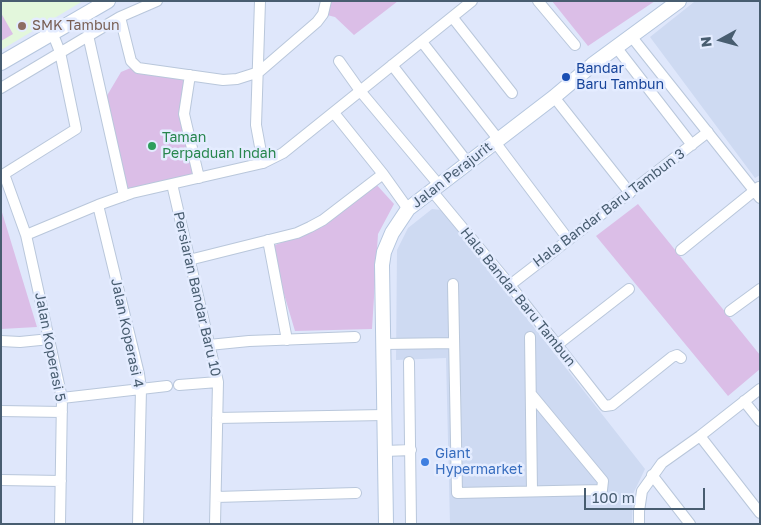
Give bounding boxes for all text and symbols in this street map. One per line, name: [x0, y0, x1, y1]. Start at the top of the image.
north arrow: [696, 15, 746, 65]
place label: SMK Tambun: [32, 18, 120, 34]
marker: SMK Tambun: [16, 20, 28, 32]
text: N: [697, 36, 715, 48]
place label: Bandar Baru Tambun: [576, 61, 664, 94]
marker: Bandar Baru Tambun: [560, 71, 572, 83]
place label: Taman Perpaduan Indah: [162, 130, 276, 162]
street label: Jalan Perajurit: [408, 138, 496, 212]
marker: Taman Perpaduan Indah: [146, 140, 158, 152]
street label: Hala Bandar Baru Tambun 3: [530, 145, 688, 271]
street label: Persiaran Bandar Baru 10: [170, 210, 224, 378]
street label: Hala Bandar Baru Tambun: [457, 224, 579, 370]
street label: Jalan Koperasi 4: [107, 277, 147, 389]
street label: Jalan Koperasi 5: [31, 291, 69, 403]
place label: Giant Hypermarket: [435, 446, 523, 478]
marker: Giant Hypermarket: [419, 456, 431, 468]
scale bar: [586, 478, 707, 510]
text: 100 m: [592, 488, 635, 506]

